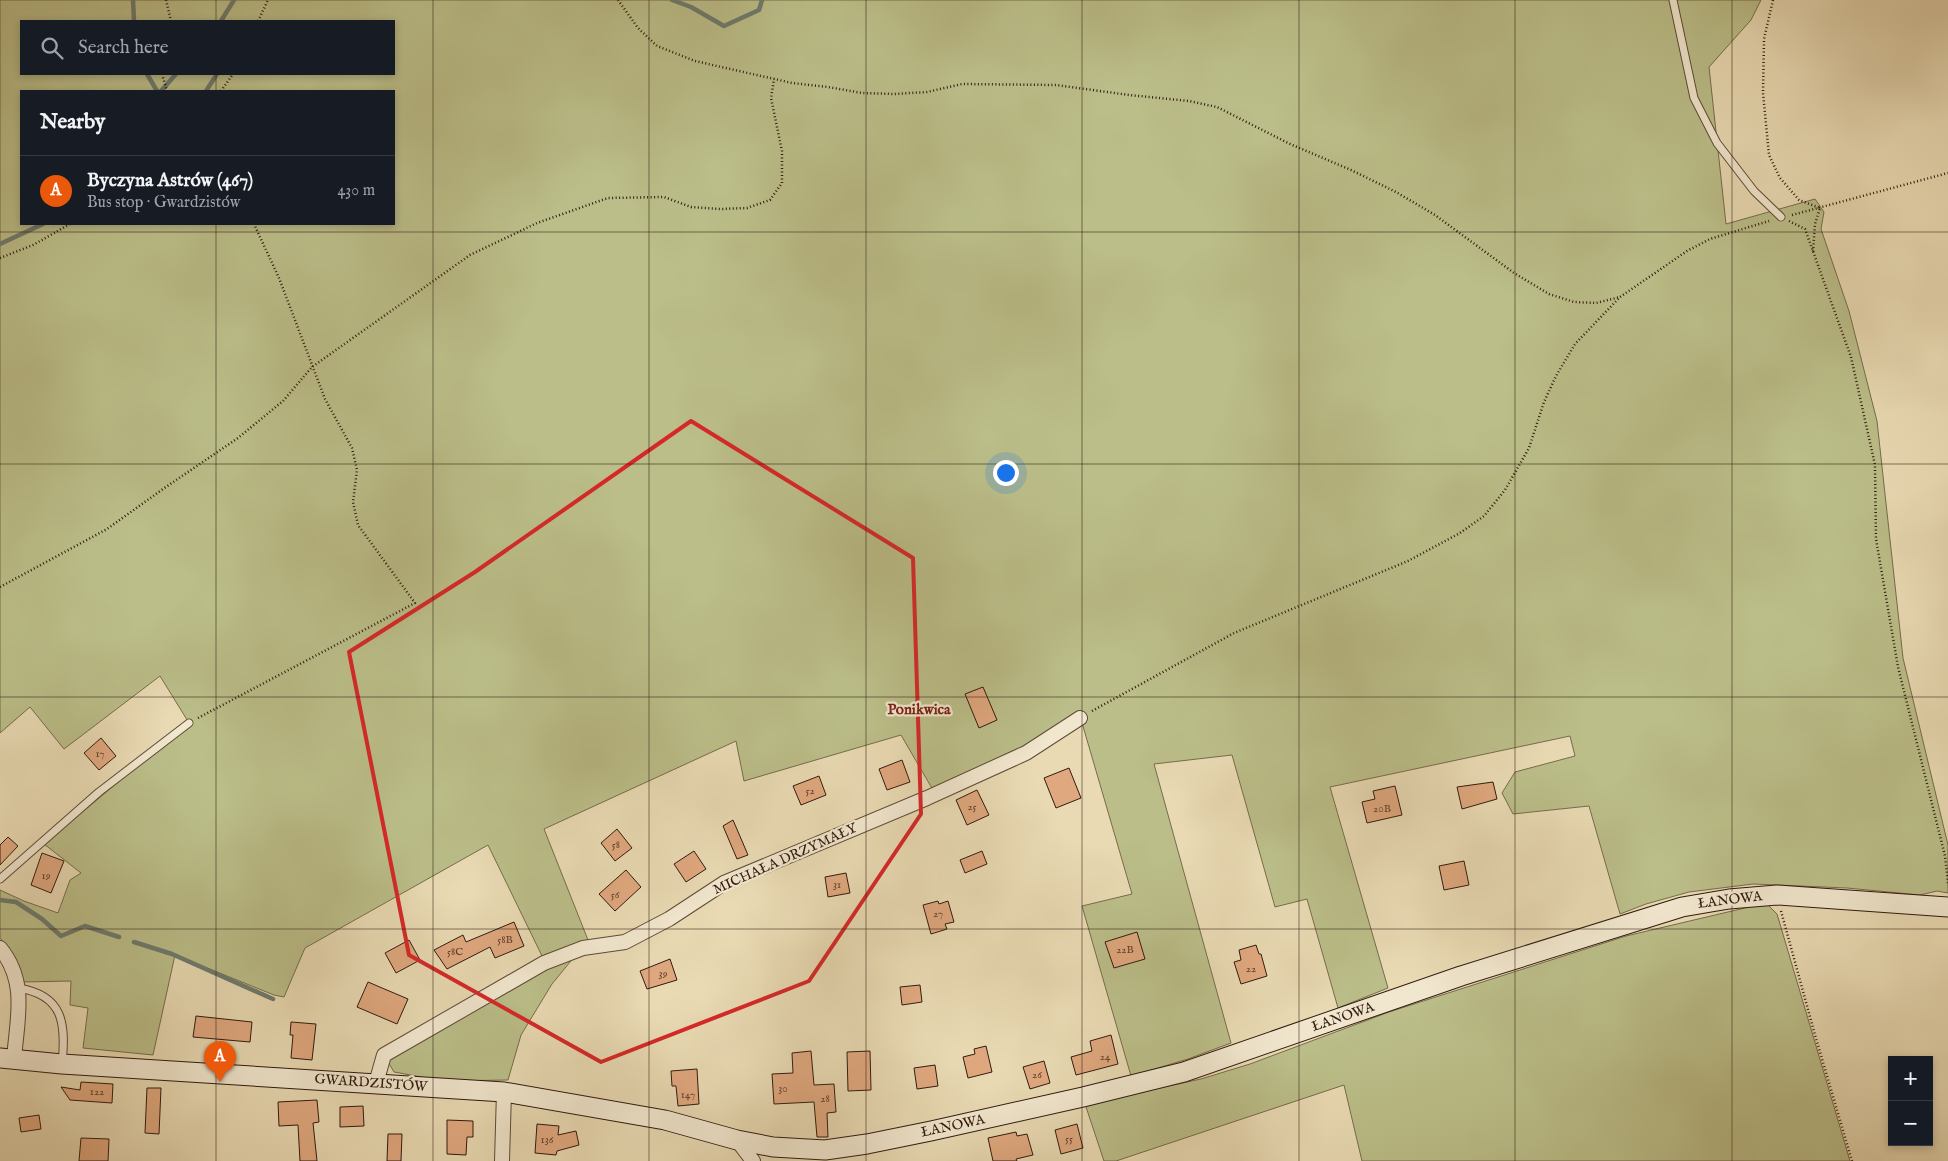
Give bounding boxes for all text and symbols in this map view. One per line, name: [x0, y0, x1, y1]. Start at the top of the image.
search box: [20, 20, 395, 75]
icon: search: [38, 34, 66, 62]
text: Search here: [78, 36, 169, 60]
text: Nearby: [40, 109, 105, 136]
text: Byczyna Astrów (467): [87, 169, 253, 193]
text: A: [51, 181, 61, 201]
text: 430 m: [337, 181, 375, 201]
text: Bus stop · Gwardzistów: [87, 193, 240, 213]
your location: [993, 460, 1019, 486]
district label: Ponikwica: [887, 700, 951, 719]
house number: 17: [95, 747, 105, 761]
house number: 52: [805, 784, 815, 798]
house number: 25: [967, 800, 977, 814]
house number: 20B: [1373, 802, 1391, 816]
street label: MICHAŁA DRZYMAŁY: [710, 818, 861, 899]
house number: 58: [612, 838, 620, 852]
house number: 19: [42, 869, 51, 883]
house number: 31: [833, 878, 841, 892]
street label: ŁANOWA: [1697, 887, 1764, 913]
house number: 56: [611, 888, 620, 902]
house number: 27: [933, 907, 943, 921]
house number: 58B: [497, 933, 513, 947]
house number: 22B: [1116, 943, 1134, 957]
house number: 58C: [447, 945, 463, 959]
house number: 22: [1246, 962, 1256, 976]
house number: 39: [659, 967, 668, 981]
street label: ŁANOWA: [1309, 998, 1377, 1036]
pin: A: [204, 1041, 236, 1082]
house number: 24: [1100, 1050, 1111, 1064]
map controls: [1888, 1056, 1933, 1146]
button: +: [1888, 1056, 1933, 1101]
house number: 26: [1032, 1068, 1042, 1082]
street label: GWARDZISTÓW: [314, 1069, 429, 1096]
house number: 30: [778, 1082, 788, 1096]
house number: 122: [90, 1085, 104, 1099]
house number: 147: [681, 1088, 695, 1102]
house number: 28: [820, 1092, 830, 1106]
button: −: [1888, 1101, 1933, 1146]
street label: ŁANOWA: [919, 1110, 987, 1142]
house number: 55: [1065, 1132, 1073, 1146]
house number: 136: [541, 1133, 554, 1147]

